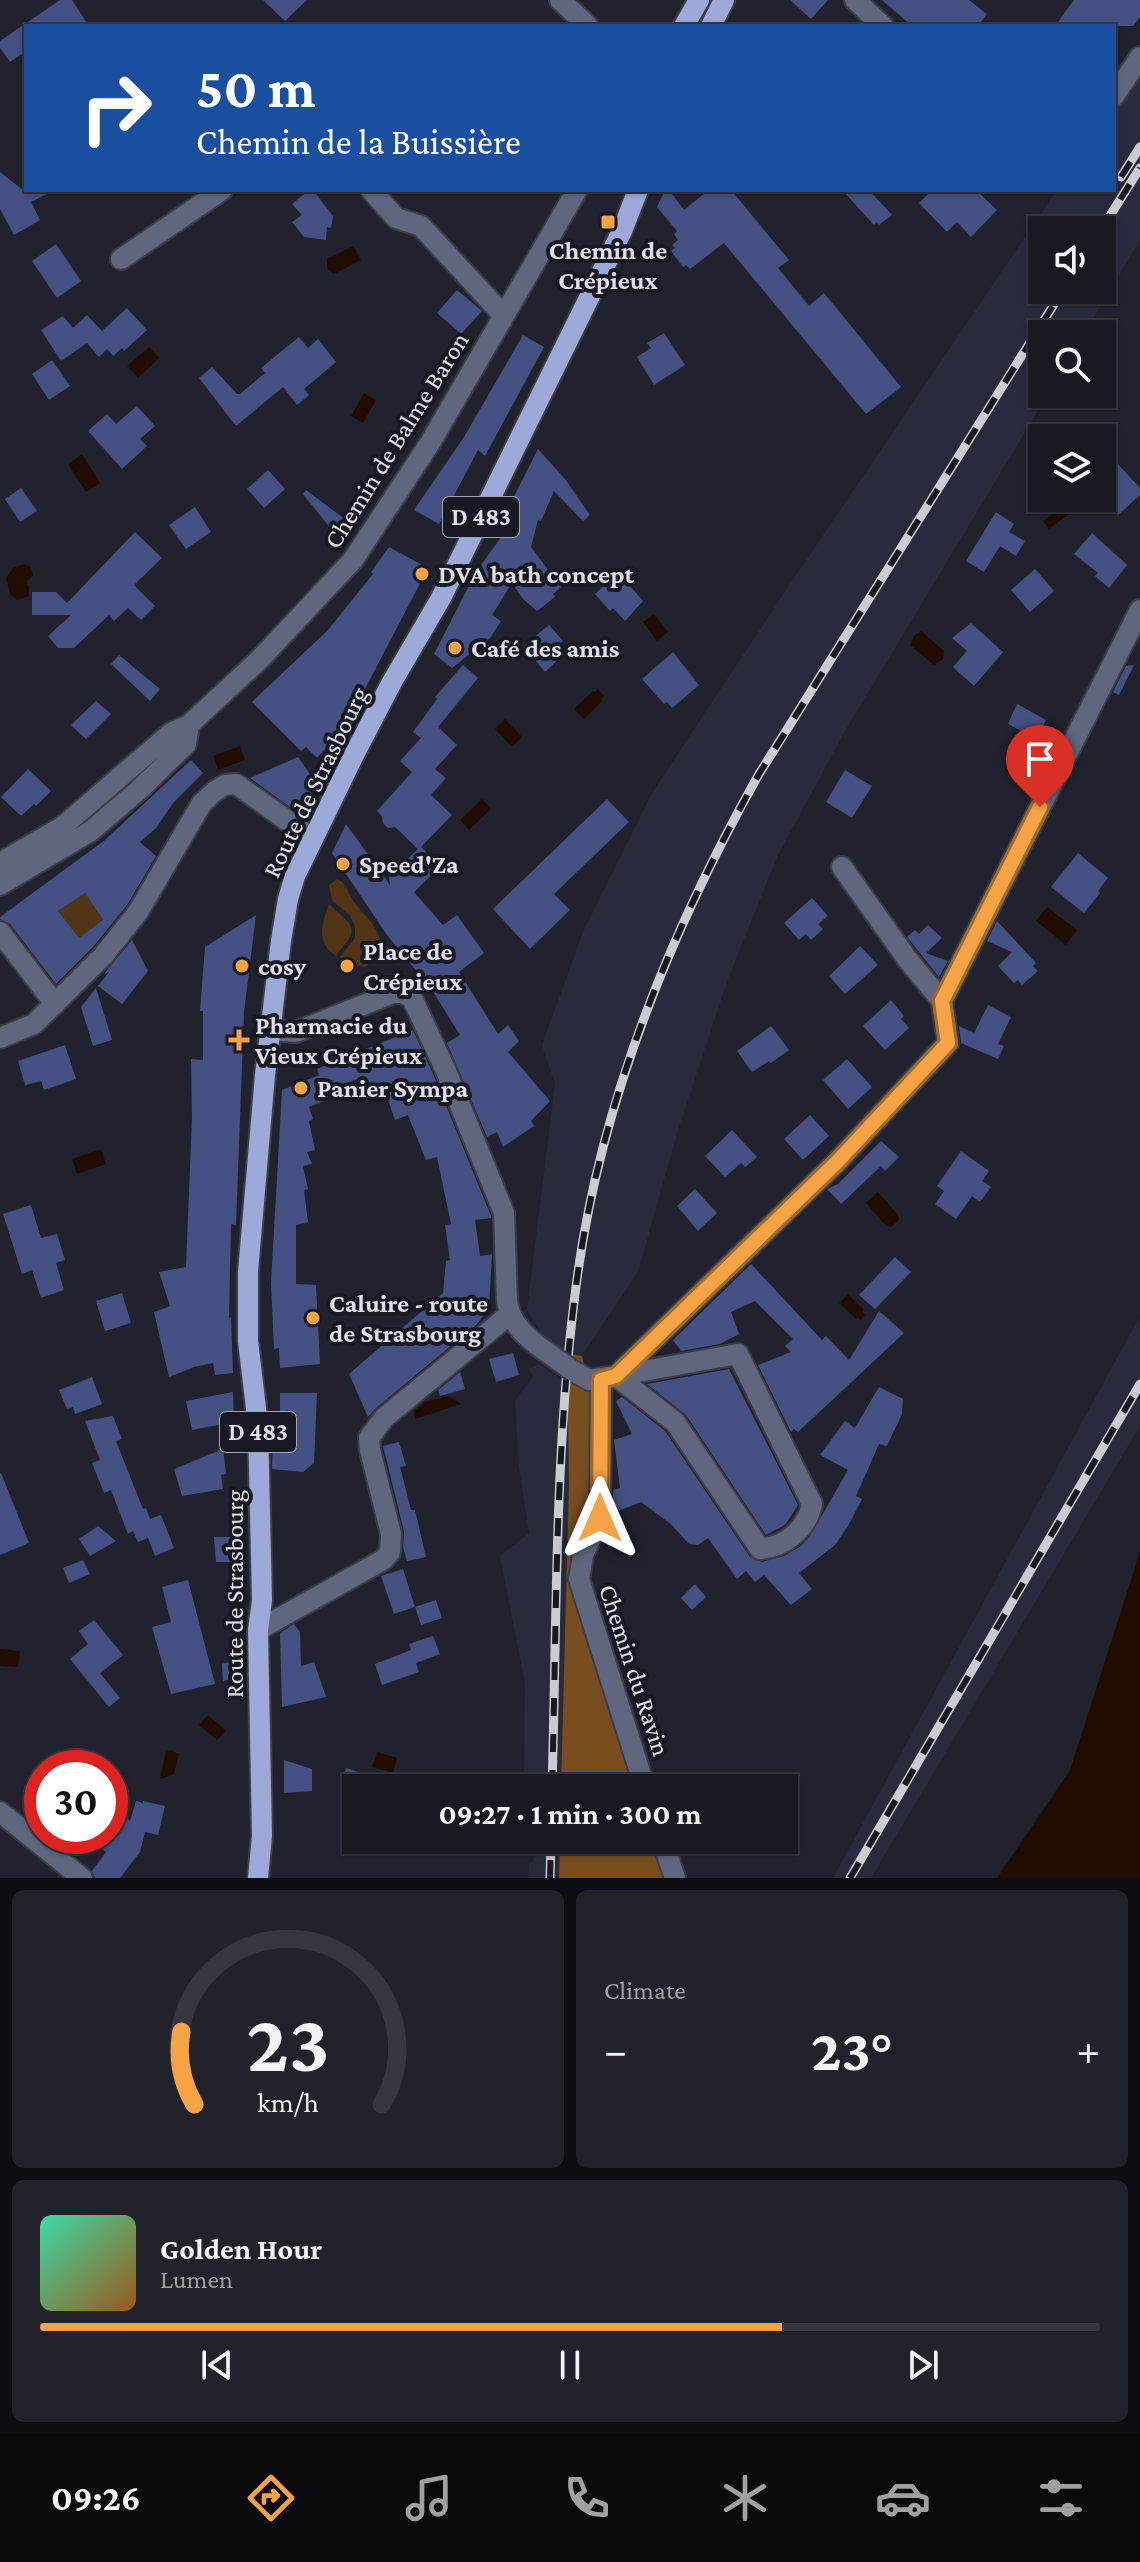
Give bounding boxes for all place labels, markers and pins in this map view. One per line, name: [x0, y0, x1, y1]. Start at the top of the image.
marker: Chemin de Crépieux: [599, 213, 617, 231]
place label: Chemin de Crépieux: [549, 236, 667, 295]
place label: DVA bath concept: [438, 560, 635, 589]
marker: DVA bath concept: [413, 565, 431, 583]
place label: Café des amis: [471, 634, 619, 663]
marker: Café des amis: [446, 639, 464, 657]
pin: [1006, 725, 1074, 807]
place label: Speed'Za: [359, 850, 459, 879]
marker: Speed'Za: [334, 855, 352, 873]
place label: Place de Crépieux: [363, 937, 463, 996]
place label: cosy: [258, 952, 307, 981]
marker: cosy: [233, 957, 251, 975]
marker: Place de Crépieux: [338, 957, 356, 975]
place label: Pharmacie du Vieux Crépieux: [254, 1011, 423, 1070]
marker: Pharmacie du Vieux Crépieux: [230, 1031, 248, 1049]
place label: Panier Sympa: [317, 1074, 468, 1103]
marker: Panier Sympa: [292, 1079, 310, 1097]
place label: Caluire - route de Strasbourg: [329, 1289, 488, 1348]
marker: Caluire - route de Strasbourg: [304, 1309, 322, 1327]

